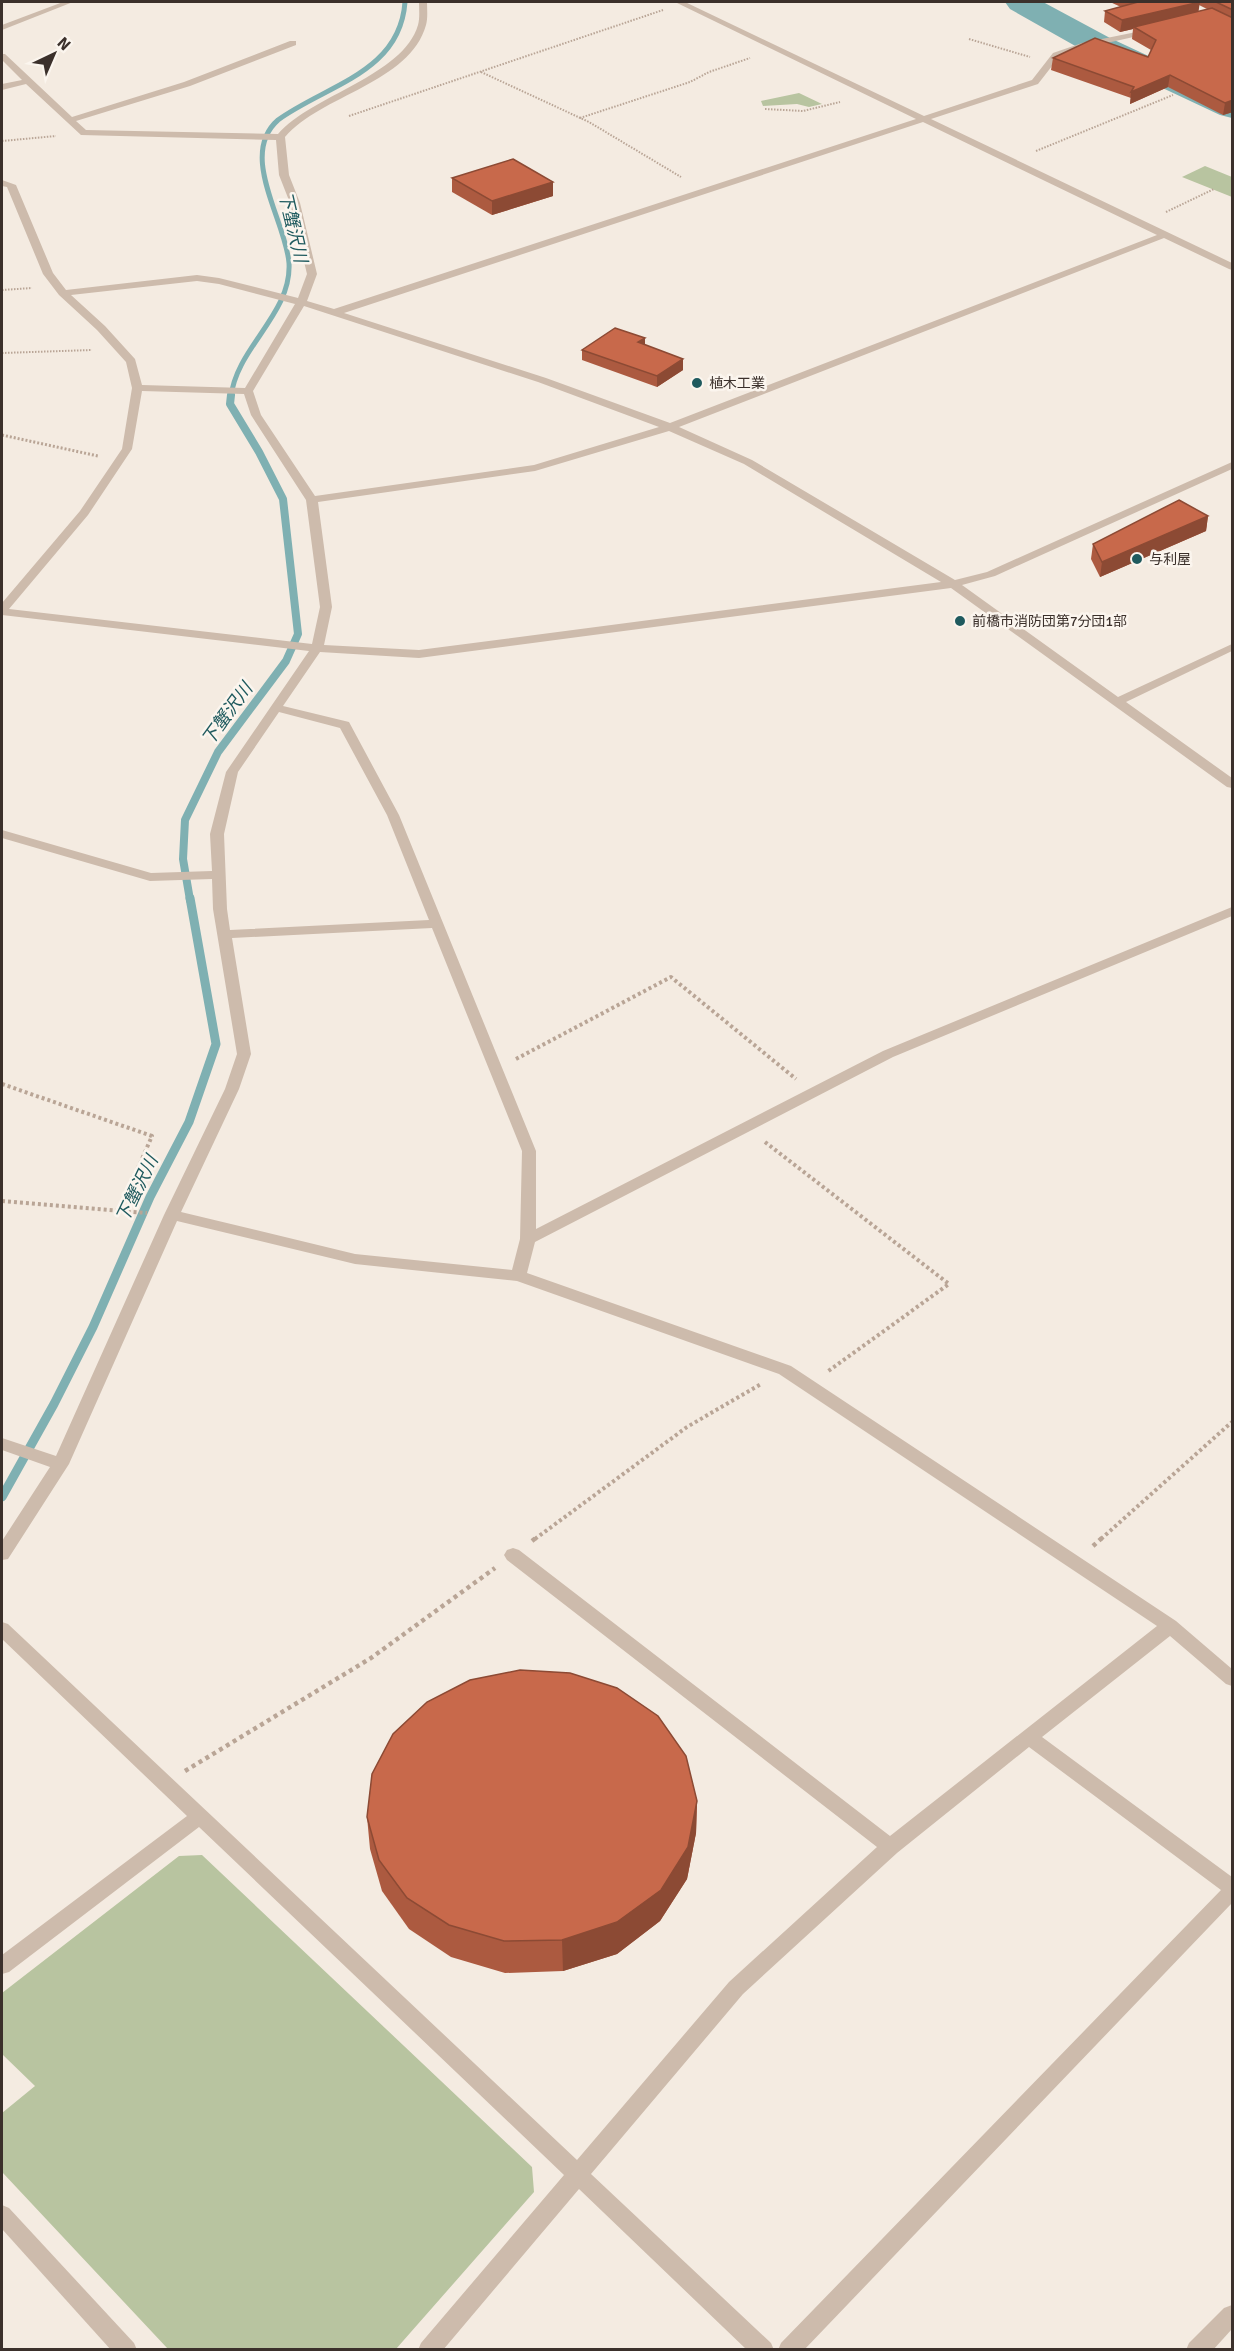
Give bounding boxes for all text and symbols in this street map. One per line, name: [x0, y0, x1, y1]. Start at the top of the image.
north arrow: [24, 24, 84, 84]
text: N: [53, 33, 75, 55]
water label: 下蟹沢川: [274, 189, 312, 267]
place label: 植木工業: [709, 375, 765, 392]
marker: 植木工業: [690, 376, 704, 390]
place label: 与利屋: [1149, 551, 1191, 568]
marker: 与利屋: [1130, 552, 1144, 566]
place label: 前橋市消防団第7分団1部: [972, 613, 1127, 630]
marker: 前橋市消防団第7分団1部: [953, 614, 967, 628]
water label: 下蟹沢川: [197, 677, 258, 750]
water label: 下蟹沢川: [111, 1150, 164, 1226]

